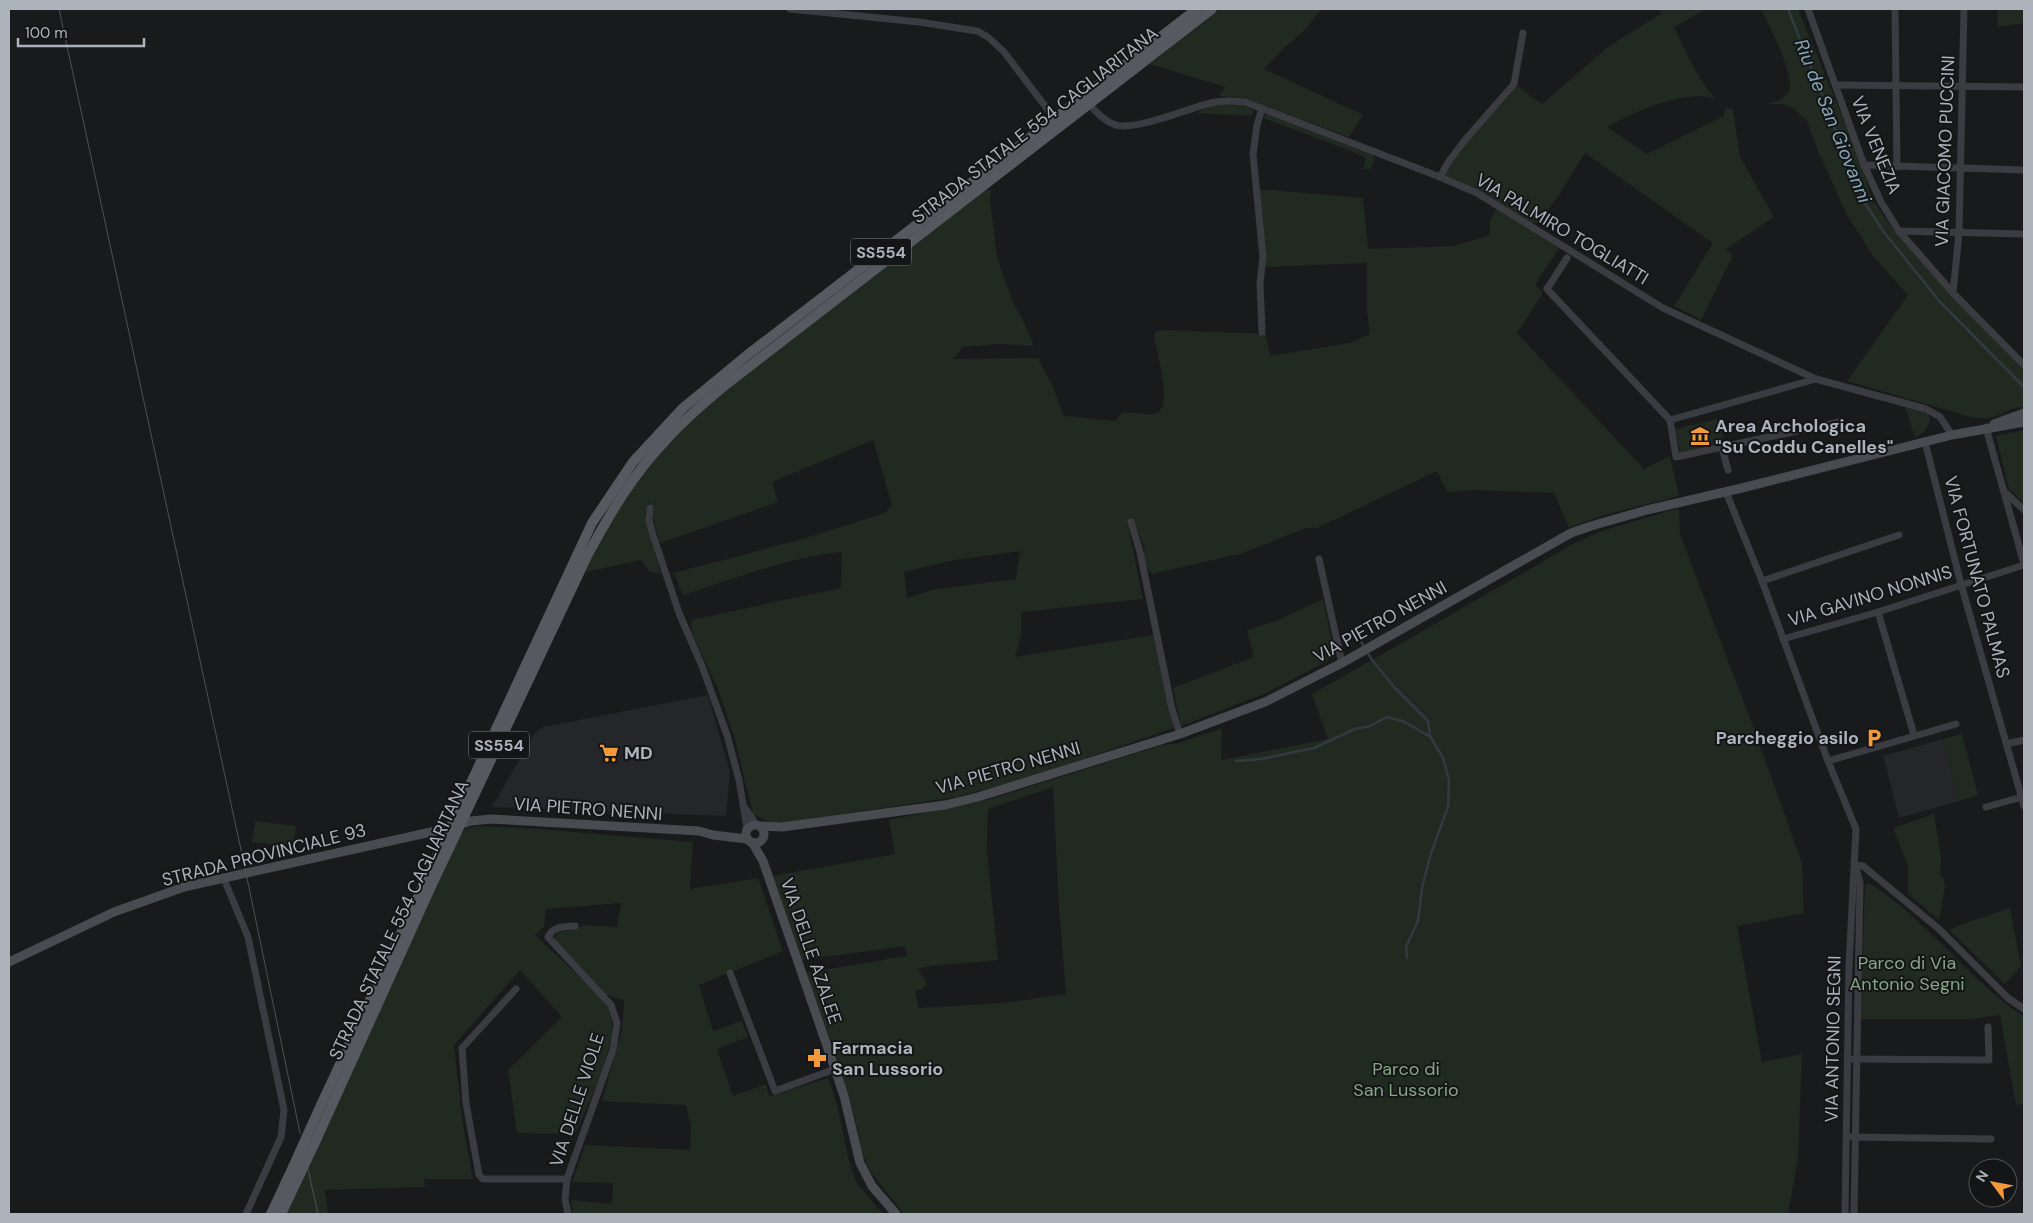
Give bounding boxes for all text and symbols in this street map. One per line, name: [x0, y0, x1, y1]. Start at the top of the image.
scale bar: [18, 15, 144, 47]
street label: STRADA STATALE 554 CAGLIARITANA: [907, 21, 1163, 229]
text: 100 m: [25, 23, 68, 43]
water label: Riu de San Giovanni: [1789, 35, 1877, 207]
street label: VIA GIACOMO PUCCINI: [1930, 55, 1960, 247]
street label: VIA VENEZIA: [1845, 92, 1907, 198]
street label: VIA PALMIRO TOGLIATTI: [1471, 168, 1653, 290]
road number: SS554: [851, 238, 911, 266]
place label: Area Archologica "Su Coddu Canelles": [1715, 414, 1893, 459]
museum icon: Area Archologica "Su Coddu Canelles": [1689, 425, 1711, 447]
street label: VIA FORTUNATO PALMAS: [1938, 473, 2016, 681]
street label: VIA GAVINO NONNIS: [1785, 560, 1955, 632]
street label: VIA PIETRO NENNI: [1309, 575, 1451, 669]
place label: Parcheggio asilo: [1716, 726, 1859, 750]
parking icon: Parcheggio asilo: [1863, 727, 1885, 749]
road number: SS554: [469, 732, 529, 758]
street label: VIA PIETRO NENNI: [933, 736, 1083, 800]
place label: MD: [624, 741, 653, 765]
supermarket icon: MD: [598, 742, 620, 764]
street label: STRADA STATALE 554 CAGLIARITANA: [323, 776, 475, 1064]
street label: VIA PIETRO NENNI: [513, 792, 663, 826]
street label: STRADA PROVINCIALE 93: [159, 818, 369, 892]
street label: VIA DELLE AZALEE: [775, 875, 847, 1027]
park label: Parco di Via Antonio Segni: [1849, 951, 1965, 996]
street label: VIA ANTONIO SEGNI: [1820, 955, 1846, 1123]
street label: VIA DELLE VIOLE: [544, 1030, 610, 1170]
place label: Farmacia San Lussorio: [832, 1036, 943, 1081]
pharmacy icon: Farmacia San Lussorio: [806, 1047, 828, 1069]
park label: Parco di San Lussorio: [1353, 1057, 1459, 1102]
north arrow: [1968, 1158, 2018, 1208]
text: N: [1972, 1167, 1992, 1185]

